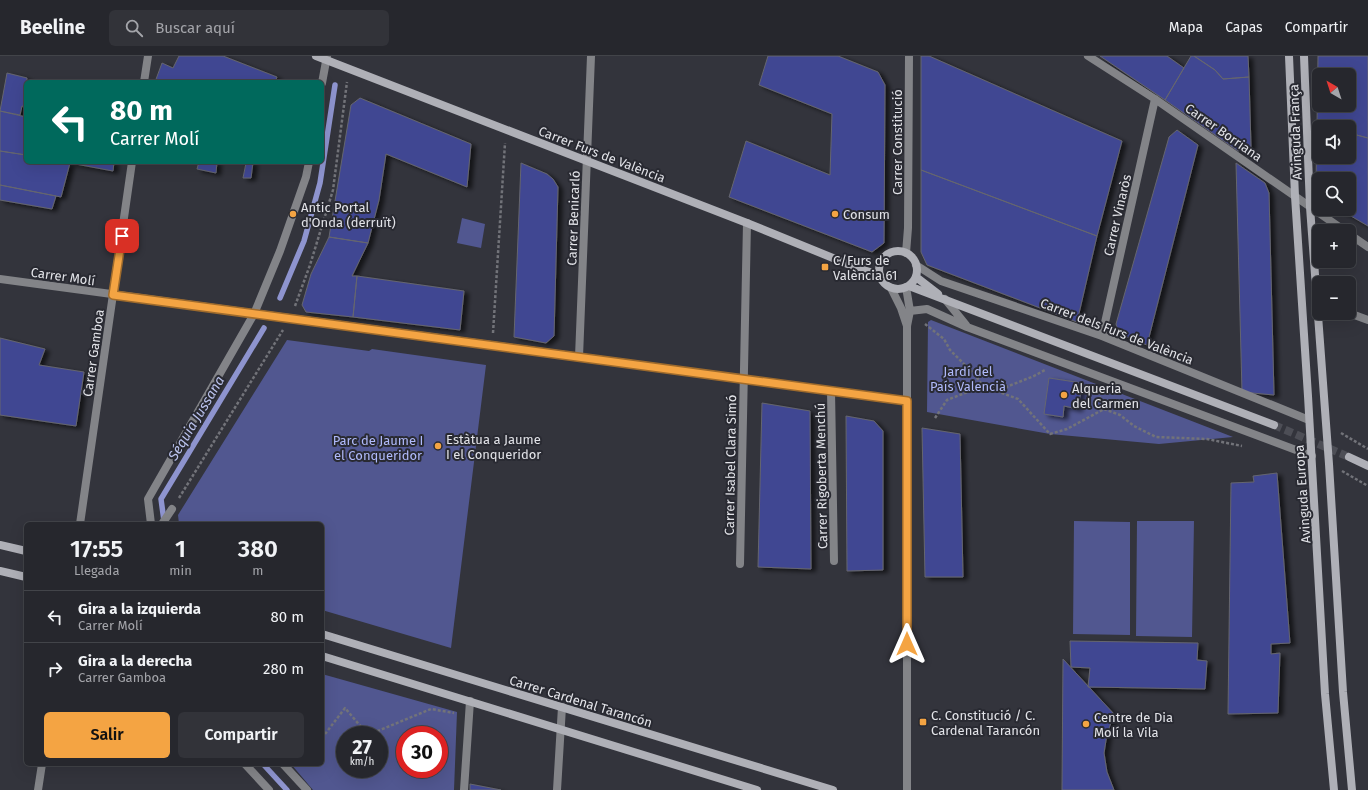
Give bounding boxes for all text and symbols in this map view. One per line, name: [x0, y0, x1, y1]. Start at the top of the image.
search box: [109, 10, 389, 46]
text: Beeline: [20, 16, 85, 39]
icon: search: [123, 17, 145, 39]
text: Buscar aquí: [155, 19, 235, 37]
text: Mapa: [1169, 19, 1203, 36]
text: Capas: [1225, 19, 1263, 36]
text: Compartir: [1285, 19, 1348, 36]
north arrow: [1312, 68, 1356, 112]
map controls: [1312, 68, 1356, 320]
street label: Avinguda França: [1286, 84, 1305, 180]
street label: Carrer Constitució: [890, 89, 905, 195]
text: 80 m: [110, 94, 173, 127]
icon: left: [44, 96, 96, 148]
street label: Carrer Borriana: [1182, 100, 1265, 164]
button: sound: [1312, 120, 1356, 164]
street label: Carrer Furs de València: [536, 123, 667, 186]
text: Carrer Molí: [110, 128, 199, 150]
street label: Carrer Benicarló: [564, 170, 583, 266]
button: search: [1312, 172, 1356, 216]
street label: Carrer Vinaròs: [1101, 173, 1134, 257]
place label: Antic Portal d'Onda (derruït): [301, 200, 396, 230]
place label: Consum: [843, 207, 890, 222]
marker: Antic Portal d'Onda (derruït): [288, 209, 298, 219]
marker: Consum: [830, 209, 840, 219]
pin: [105, 219, 139, 253]
button: +: [1312, 224, 1356, 268]
icon: arrive: [111, 225, 133, 247]
place label: C/Furs de València 61: [833, 253, 897, 283]
marker: C/Furs de València 61: [820, 262, 830, 272]
street label: Carrer Molí: [30, 265, 96, 288]
button: −: [1312, 276, 1356, 320]
street label: Carrer dels Furs de València: [1038, 295, 1195, 368]
street label: Carrer Gamboa: [80, 308, 107, 398]
park label: Jardí del País Valencià: [930, 364, 1006, 394]
water label: Séquia Jussana: [164, 373, 228, 464]
place label: Alqueria del Carmen: [1072, 381, 1139, 411]
marker: Alqueria del Carmen: [1059, 390, 1069, 400]
street label: Carrer Isabel Clara Simó: [722, 394, 739, 536]
street label: Carrer Rigoberta Menchú: [813, 403, 830, 549]
place label: Estàtua a Jaume I el Conqueridor: [446, 432, 541, 462]
park label: Parc de Jaume I el Conqueridor: [333, 433, 423, 463]
marker: Estàtua a Jaume I el Conqueridor: [433, 441, 443, 451]
street label: Avinguda Europa: [1292, 444, 1313, 544]
text: 17:55: [70, 535, 123, 563]
text: 1: [175, 535, 186, 563]
text: 380: [238, 535, 278, 563]
text: Llegada: [74, 563, 119, 578]
text: min: [169, 563, 192, 578]
text: m: [252, 563, 263, 578]
text: Gira a la izquierda: [78, 600, 201, 618]
icon: left: [44, 606, 66, 628]
text: 80 m: [271, 608, 304, 626]
text: Carrer Molí: [78, 618, 143, 633]
position arrow: [886, 623, 928, 665]
text: Gira a la derecha: [78, 652, 192, 670]
icon: right: [44, 658, 66, 680]
text: 280 m: [263, 660, 304, 678]
text: Carrer Gamboa: [78, 670, 166, 685]
street label: Carrer Cardenal Tarancón: [508, 673, 654, 730]
place label: C. Constitució / C. Cardenal Tarancón: [931, 708, 1040, 738]
place label: Centre de Dia Molí la Vila: [1094, 710, 1173, 740]
button: Salir: [44, 712, 170, 758]
button: Compartir: [178, 712, 304, 758]
marker: C. Constitució / C. Cardenal Tarancón: [918, 717, 928, 727]
marker: Centre de Dia Molí la Vila: [1081, 719, 1091, 729]
speed limit sign: 30: [396, 726, 448, 778]
text: 27: [352, 735, 372, 759]
text: km/h: [350, 756, 374, 768]

